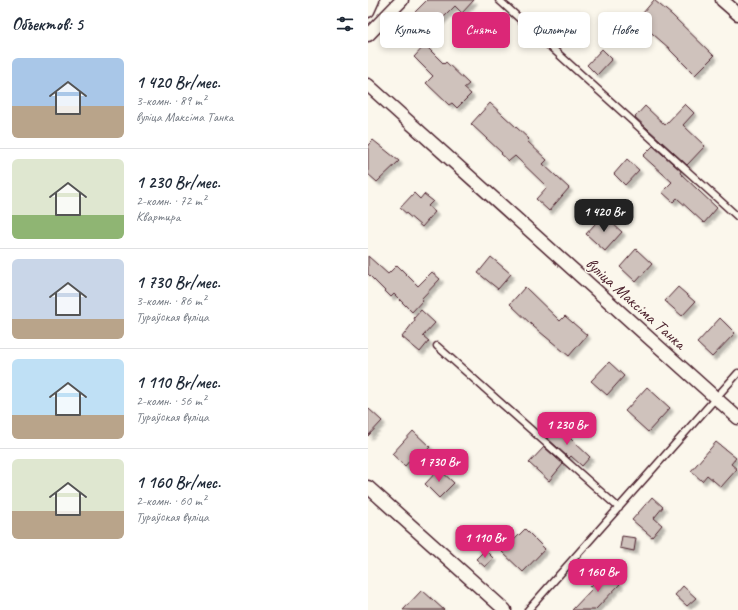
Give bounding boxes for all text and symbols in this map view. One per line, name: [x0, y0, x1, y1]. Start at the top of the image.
chip: Купить: [380, 12, 444, 48]
chip: Снять: [452, 12, 510, 48]
chip: Фильтры: [518, 12, 590, 48]
chip: Новое: [598, 12, 652, 48]
icon: filters: [334, 13, 356, 35]
text: Объектов: 5: [12, 14, 83, 35]
text: 1 420 Br/мес.: [136, 72, 220, 93]
icon: home: [44, 74, 92, 122]
text: 3-комн. · 89 m²: [136, 93, 206, 109]
text: вуліца Максіма Танка: [136, 109, 233, 125]
text: 1 230 Br/мес.: [136, 172, 220, 193]
icon: home: [44, 175, 92, 223]
text: 2-комн. · 72 m²: [136, 193, 206, 209]
pin: 1 420 Br: [563, 199, 645, 233]
text: 1 420 Br: [583, 204, 625, 220]
text: Квартира: [136, 209, 180, 225]
street label: вуліца Максіма Танка: [581, 253, 692, 355]
text: 1 730 Br/мес.: [136, 272, 220, 293]
icon: home: [44, 275, 92, 323]
text: 3-комн. · 86 m²: [136, 293, 206, 309]
text: Тураўская вуліца: [136, 309, 209, 325]
text: 1 110 Br/мес.: [136, 372, 220, 393]
icon: home: [44, 375, 92, 423]
text: 2-комн. · 56 m²: [136, 393, 206, 409]
text: Тураўская вуліца: [136, 409, 209, 425]
pin: 1 230 Br: [526, 412, 608, 446]
text: 1 230 Br: [546, 417, 588, 433]
pin: 1 730 Br: [398, 449, 480, 483]
text: 1 730 Br: [418, 454, 460, 470]
text: 1 160 Br/мес.: [136, 472, 221, 493]
icon: home: [44, 475, 92, 523]
text: 2-комн. · 60 m²: [136, 493, 206, 509]
text: Тураўская вуліца: [136, 509, 209, 525]
pin: 1 110 Br: [444, 525, 526, 559]
text: 1 110 Br: [464, 530, 506, 546]
pin: 1 160 Br: [557, 559, 639, 593]
text: 1 160 Br: [577, 564, 619, 580]

